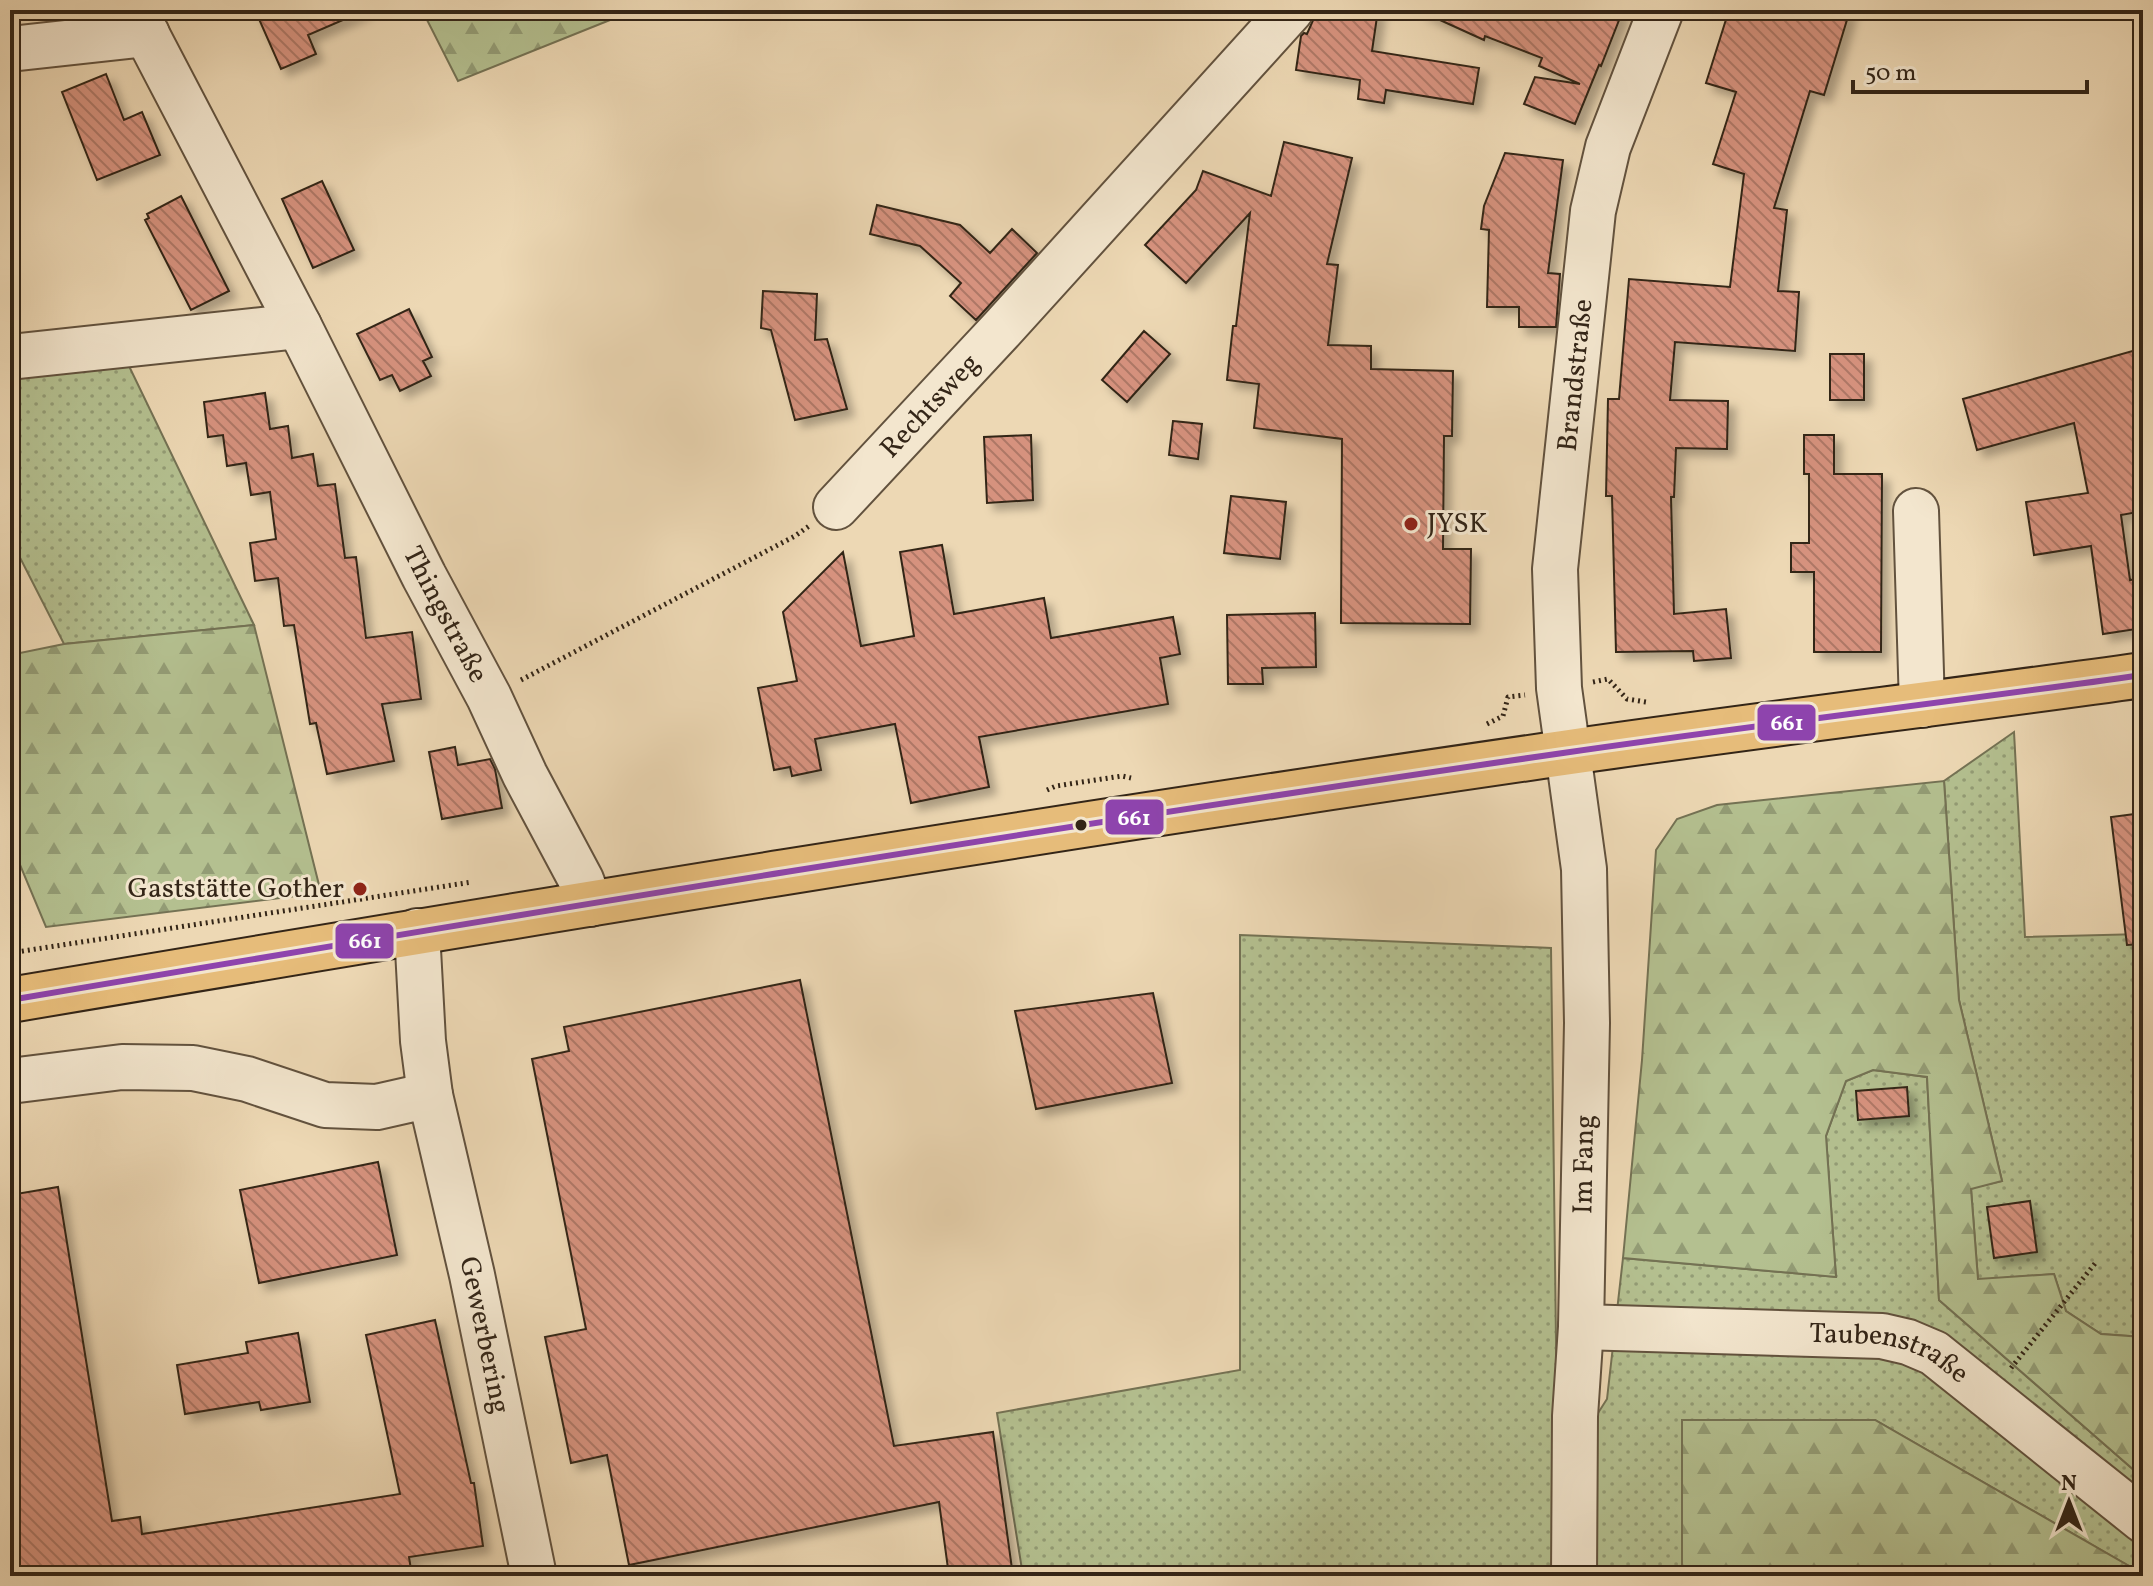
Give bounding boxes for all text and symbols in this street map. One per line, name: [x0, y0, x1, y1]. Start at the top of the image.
scale bar: [1853, 44, 2087, 94]
text: 50 m: [1865, 57, 1917, 91]
street label: Brandstraße: [1548, 297, 1603, 453]
street label: Rechtsweg: [871, 345, 989, 467]
place label: JYSK: [1427, 505, 1488, 544]
marker: JYSK: [1402, 515, 1420, 533]
street label: Thingstraße: [393, 540, 497, 690]
line badge: 661: [1756, 703, 1817, 742]
text: 661: [1770, 709, 1804, 740]
line badge: 661: [1104, 798, 1165, 836]
text: 661: [1117, 804, 1151, 835]
unlabelled marker: [1073, 817, 1089, 833]
place label: Gaststätte Gother: [128, 870, 344, 909]
marker: Gaststätte Gother: [351, 880, 369, 898]
line badge: 661: [334, 922, 395, 960]
text: 661: [348, 927, 382, 958]
street label: Im Fang: [1564, 1114, 1605, 1214]
street label: Gewerbering: [449, 1253, 520, 1417]
street label: Taubenstraße: [1809, 1314, 1977, 1393]
north arrow: [2029, 1462, 2109, 1542]
text: N: [2061, 1469, 2077, 1500]

